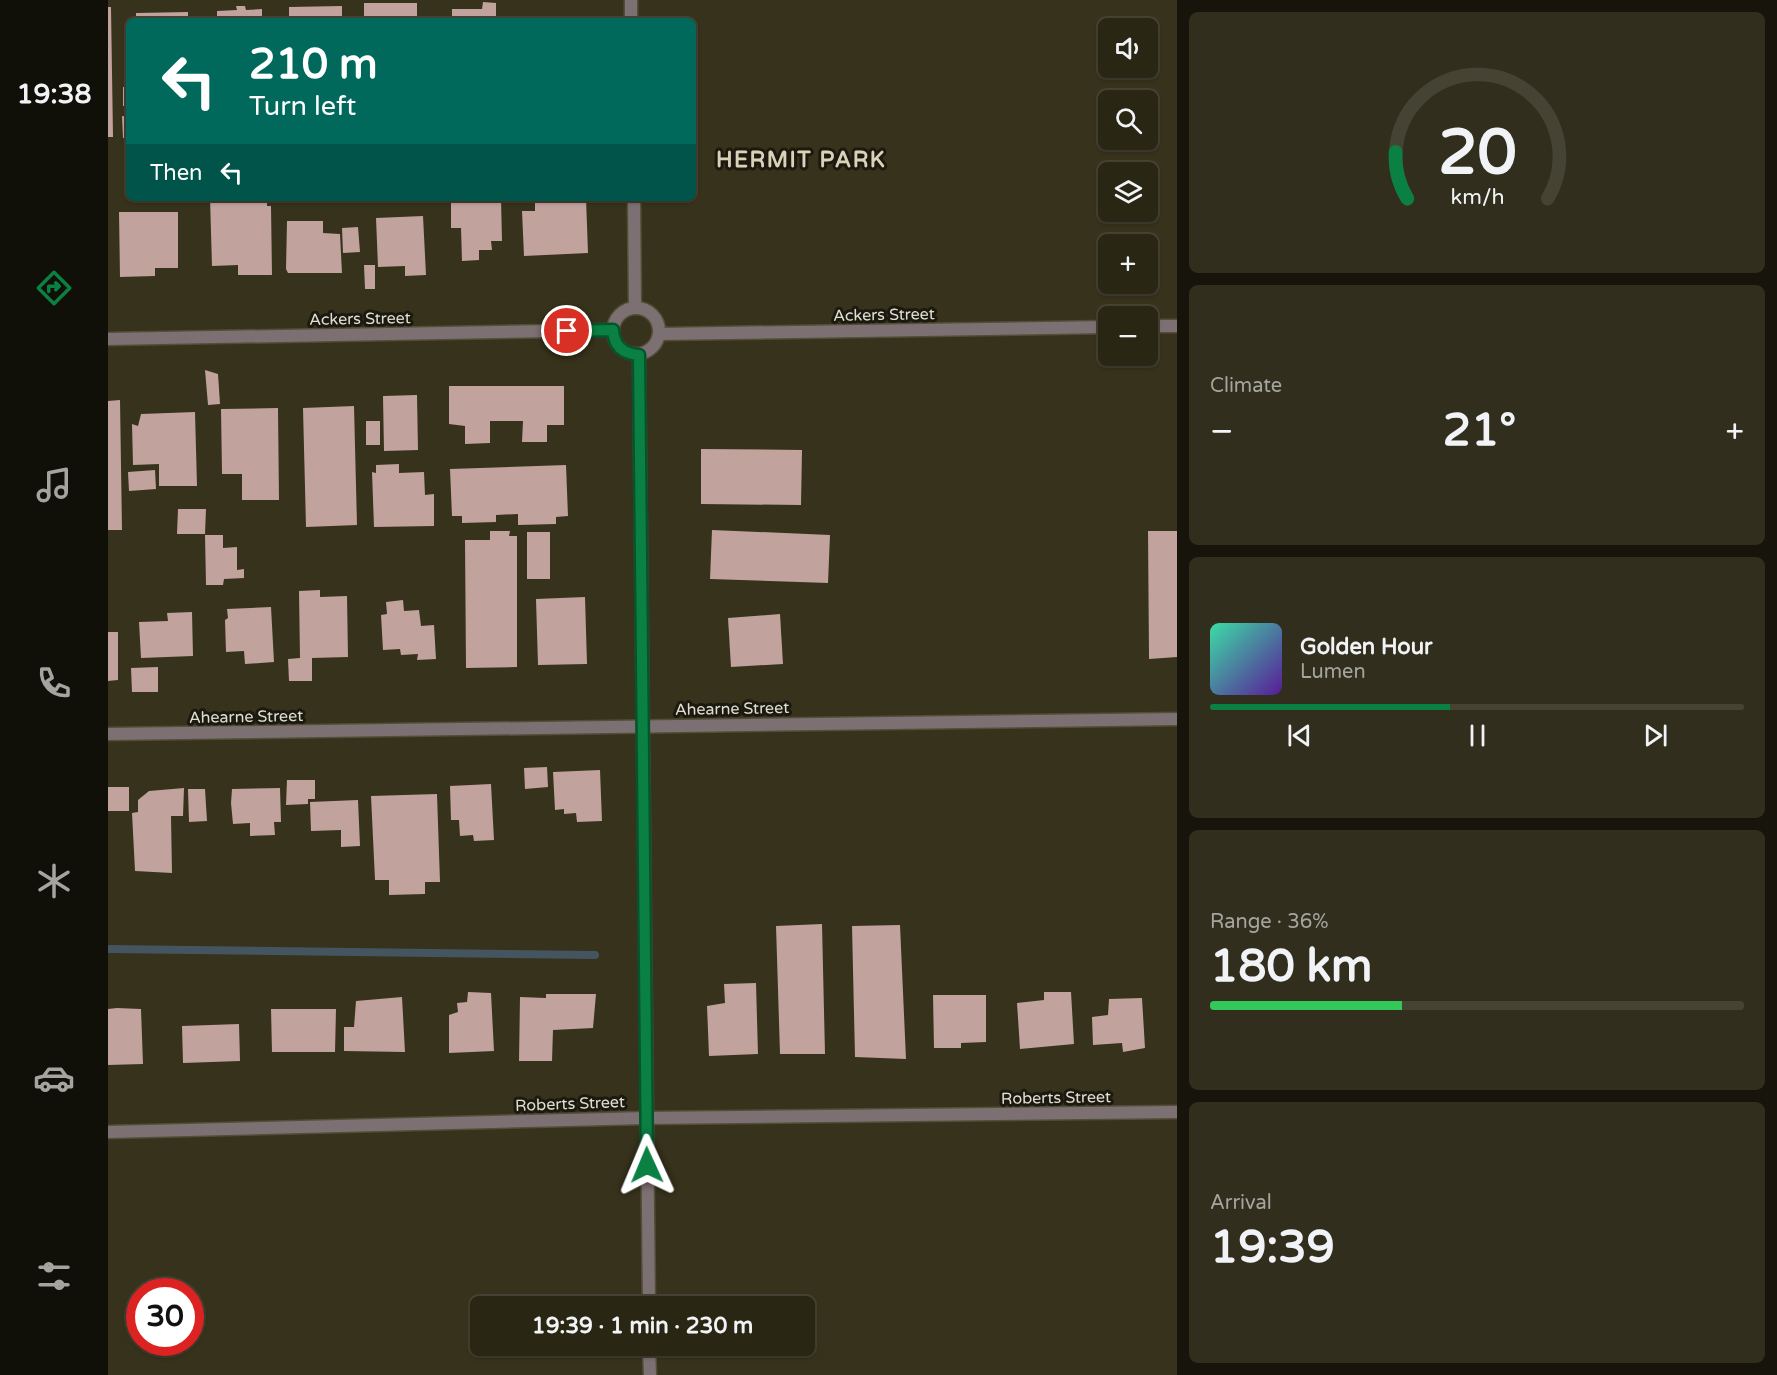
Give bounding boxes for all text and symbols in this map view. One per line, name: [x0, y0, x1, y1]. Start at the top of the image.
map controls: [1098, 18, 1158, 366]
button: sound: [1098, 18, 1158, 78]
text: 210 m: [249, 39, 378, 90]
icon: left: [150, 42, 228, 120]
text: 19:38: [17, 78, 91, 111]
text: Turn left: [249, 90, 356, 123]
button: search: [1098, 90, 1158, 150]
text: 20: [1438, 116, 1516, 191]
district label: HERMIT PARK: [716, 147, 886, 173]
icon: left: [215, 156, 248, 189]
text: Then: [150, 160, 203, 186]
button: layers: [1098, 162, 1158, 222]
text: km/h: [1450, 185, 1504, 211]
button: +: [1098, 234, 1158, 294]
icon: directions: [33, 267, 75, 309]
street label: Ackers Street: [833, 304, 935, 326]
pin: [541, 305, 592, 356]
button: −: [1098, 306, 1158, 366]
street label: Ackers Street: [309, 308, 411, 330]
icon: arrive: [550, 314, 583, 347]
text: Climate: [1210, 374, 1282, 398]
text: 21°: [1443, 404, 1516, 458]
text: −: [1210, 412, 1234, 451]
text: +: [1725, 412, 1744, 451]
icon: music: [33, 464, 75, 506]
text: Golden Hour: [1300, 634, 1432, 660]
text: Lumen: [1300, 660, 1366, 684]
icon: phone: [33, 662, 75, 704]
street label: Ahearne Street: [675, 698, 789, 720]
street label: Ahearne Street: [189, 706, 303, 728]
icon: previous: [1283, 719, 1316, 752]
icon: pause: [1461, 719, 1494, 752]
icon: next: [1639, 719, 1672, 752]
icon: climate: [33, 860, 75, 902]
text: Range · 36%: [1210, 910, 1329, 934]
text: 180 km: [1210, 940, 1372, 994]
icon: car: [33, 1057, 75, 1099]
street label: Roberts Street: [1001, 1087, 1111, 1109]
street label: Roberts Street: [515, 1092, 625, 1116]
position arrow: [615, 1133, 679, 1197]
text: Arrival: [1210, 1191, 1272, 1215]
text: 19:39: [1210, 1221, 1335, 1275]
icon: filters: [33, 1255, 75, 1297]
speed limit sign: 30: [126, 1278, 204, 1356]
text: 19:39 · 1 min · 230 m: [532, 1313, 753, 1339]

